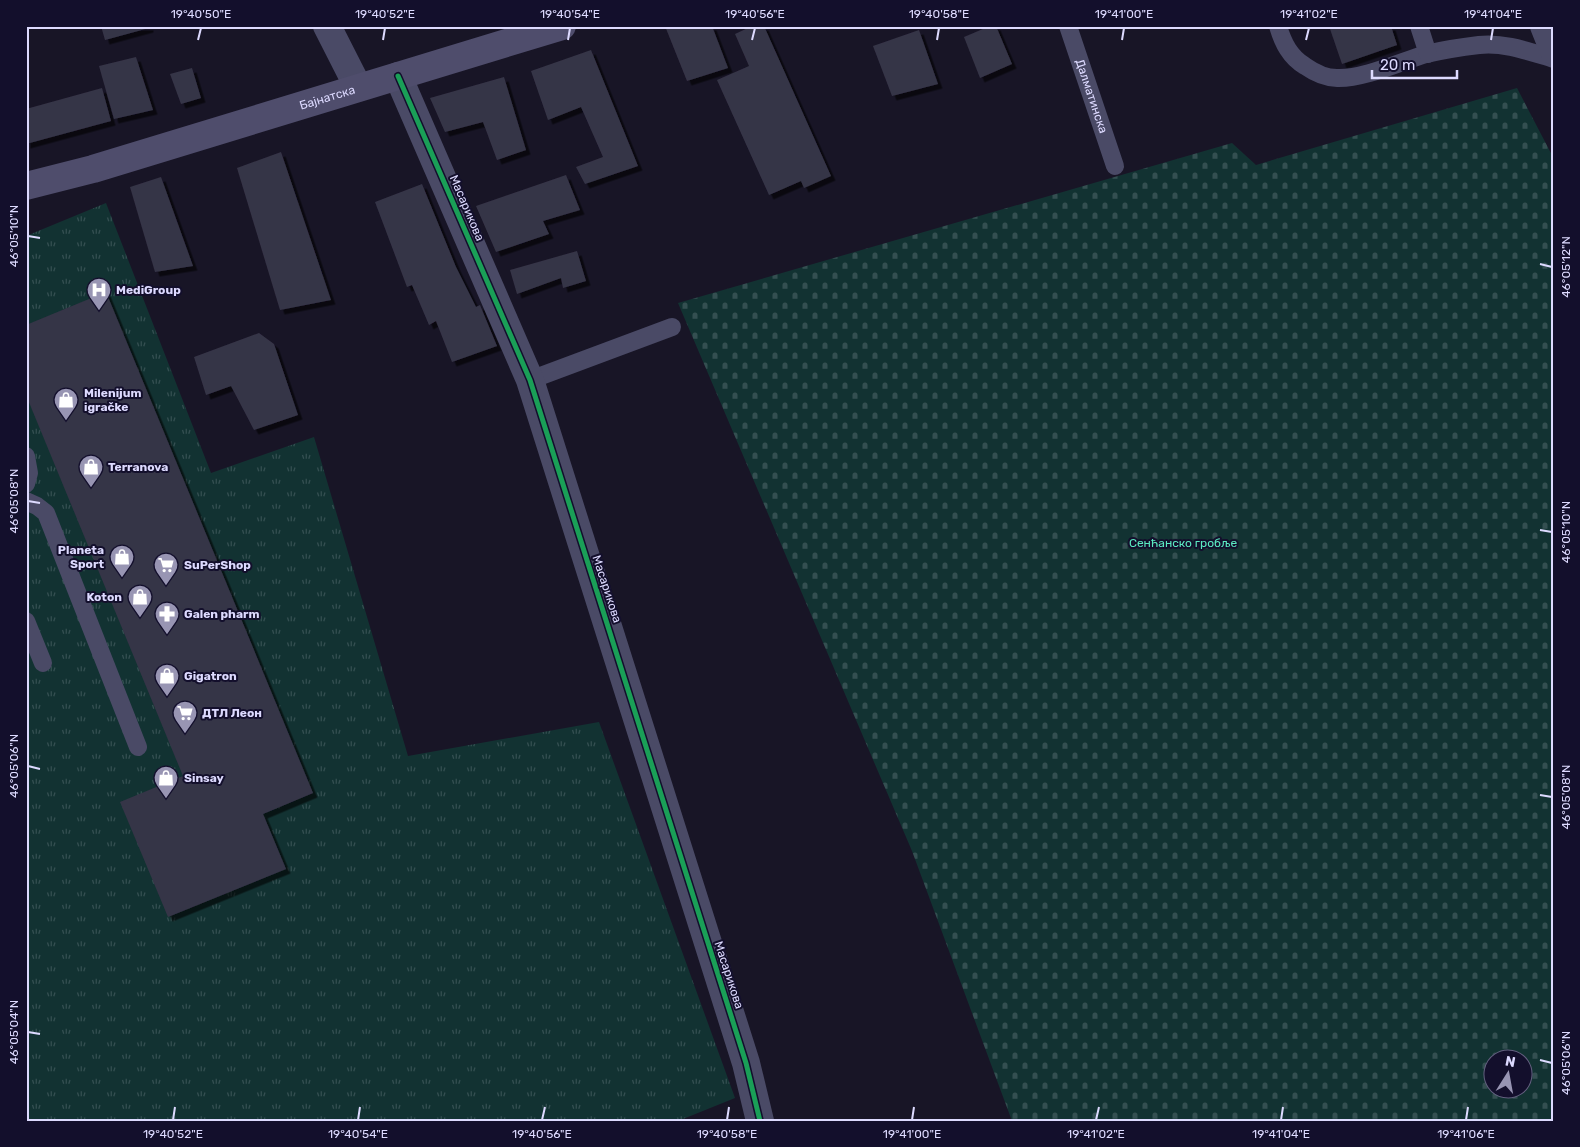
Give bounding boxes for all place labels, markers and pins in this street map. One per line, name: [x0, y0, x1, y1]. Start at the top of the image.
hospital icon: MediGroup: [86, 277, 112, 311]
place label: MediGroup: [116, 283, 181, 297]
place label: Milenijum igračke: [84, 386, 141, 414]
shop icon: Milenijum igračke: [53, 387, 79, 421]
shop icon: Terranova: [78, 454, 104, 488]
place label: Terranova: [108, 460, 168, 474]
place label: Planeta Sport: [58, 543, 104, 571]
shop icon: Planeta Sport: [109, 544, 135, 578]
supermarket icon: SuPerShop: [153, 552, 179, 586]
place label: SuPerShop: [184, 558, 251, 572]
shop icon: Koton: [127, 584, 153, 618]
place label: Koton: [86, 590, 122, 604]
pharmacy icon: Galen pharm: [154, 601, 180, 635]
place label: Galen pharm: [184, 607, 259, 621]
shop icon: Gigatron: [154, 663, 180, 697]
place label: Gigatron: [184, 669, 237, 683]
supermarket icon: ДТЛ Леон: [172, 700, 198, 734]
place label: ДТЛ Леон: [202, 706, 262, 720]
shop icon: Sinsay: [153, 765, 179, 799]
place label: Sinsay: [184, 771, 224, 785]

